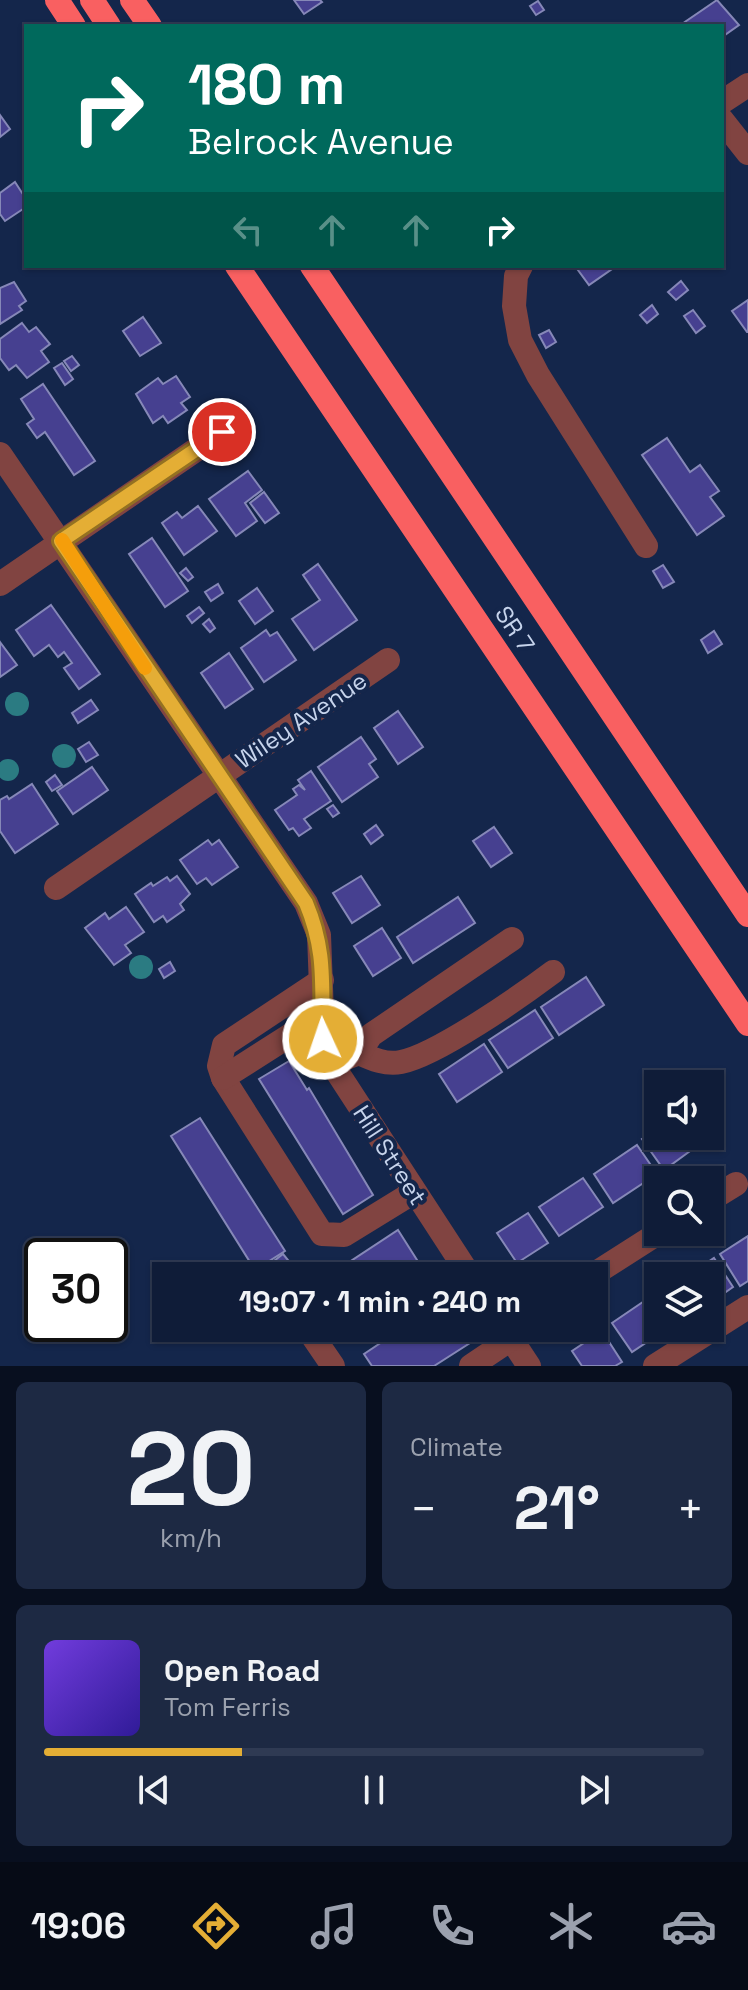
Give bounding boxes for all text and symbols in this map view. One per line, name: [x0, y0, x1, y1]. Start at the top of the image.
text: 180 m: [188, 49, 345, 120]
icon: right: [56, 56, 160, 160]
text: Belrock Avenue: [188, 119, 454, 165]
icon: left: [226, 208, 270, 252]
icon: ahead: [310, 208, 354, 252]
icon: ahead: [394, 208, 438, 252]
icon: right: [478, 208, 522, 252]
pin: [188, 398, 256, 466]
icon: arrive: [200, 410, 244, 454]
street label: SR 7: [488, 600, 542, 658]
street label: Wiley Avenue: [229, 665, 373, 775]
position arrow: [281, 997, 365, 1081]
map controls: [644, 1070, 724, 1342]
button: sound: [644, 1070, 724, 1150]
street label: Hill Street: [346, 1099, 434, 1211]
button: search: [644, 1166, 724, 1246]
speed limit sign: 30: [24, 1238, 128, 1342]
button: layers: [644, 1262, 724, 1342]
text: 19:07 · 1 min · 240 m: [239, 1282, 521, 1321]
text: 20: [126, 1403, 256, 1535]
text: Climate: [410, 1430, 503, 1464]
text: 21°: [514, 1470, 600, 1547]
text: −: [410, 1481, 437, 1537]
text: +: [677, 1481, 704, 1537]
text: km/h: [160, 1521, 222, 1555]
text: Open Road: [164, 1651, 320, 1690]
text: Tom Ferris: [164, 1690, 291, 1724]
icon: previous: [132, 1768, 176, 1812]
icon: pause: [352, 1768, 396, 1812]
icon: next: [572, 1768, 616, 1812]
icon: directions: [188, 1898, 244, 1954]
icon: music: [306, 1898, 362, 1954]
icon: phone: [424, 1898, 480, 1954]
icon: climate: [543, 1898, 599, 1954]
icon: car: [661, 1898, 717, 1954]
text: 19:06: [31, 1903, 126, 1949]

